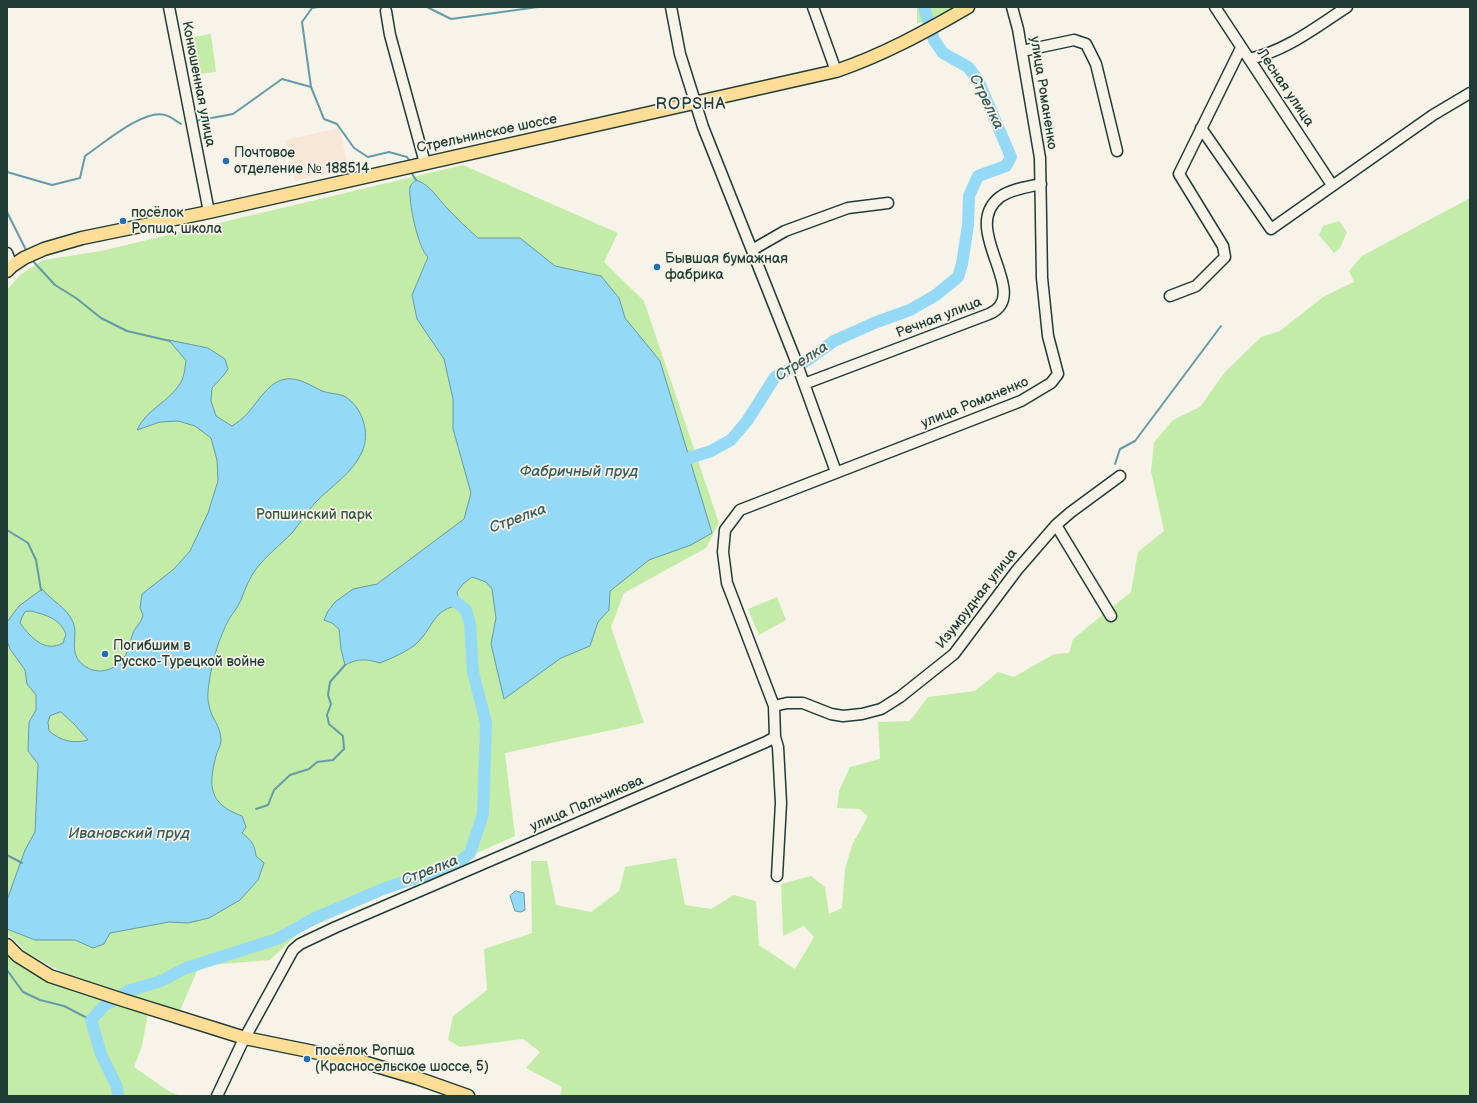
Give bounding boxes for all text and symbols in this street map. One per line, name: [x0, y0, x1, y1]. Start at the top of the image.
street label: Конюшенная улица: [178, 20, 218, 148]
street label: улица Романенко: [1026, 35, 1060, 151]
street label: Лесная улица: [1253, 46, 1317, 130]
water label: Стрелка: [965, 71, 1007, 133]
district label: ROPSHA: [656, 95, 726, 115]
street label: Стрельнинское шоссе: [415, 111, 559, 157]
place label: Почтовое отделение № 188514: [234, 145, 369, 178]
marker: Почтовое отделение № 188514: [221, 156, 231, 166]
place label: посёлок Ропша, школа: [131, 205, 222, 238]
marker: посёлок Ропша, школа: [118, 216, 128, 226]
place label: Бывшая бумажная фабрика: [665, 251, 788, 284]
marker: Бывшая бумажная фабрика: [652, 262, 662, 272]
street label: Речная улица: [894, 294, 984, 342]
water label: Стрелка: [772, 338, 832, 386]
street label: улица Романенко: [919, 374, 1031, 432]
water label: Фабричный пруд: [520, 463, 638, 481]
water label: Стрелка: [487, 500, 549, 538]
park label: Ропшинский парк: [256, 507, 372, 523]
street label: Изумрудная улица: [933, 546, 1021, 652]
place label: Погибшим в Русско-Турецкой войне: [113, 638, 265, 670]
marker: Погибшим в Русско-Турецкой войне: [100, 649, 110, 659]
street label: улица Пальчикова: [528, 773, 646, 835]
water label: Ивановский пруд: [68, 825, 190, 843]
water label: Стрелка: [399, 852, 461, 890]
place label: посёлок Ропша (Красносельское шоссе, 5): [315, 1043, 489, 1076]
marker: посёлок Ропша (Красносельское шоссе, 5): [302, 1054, 312, 1064]

